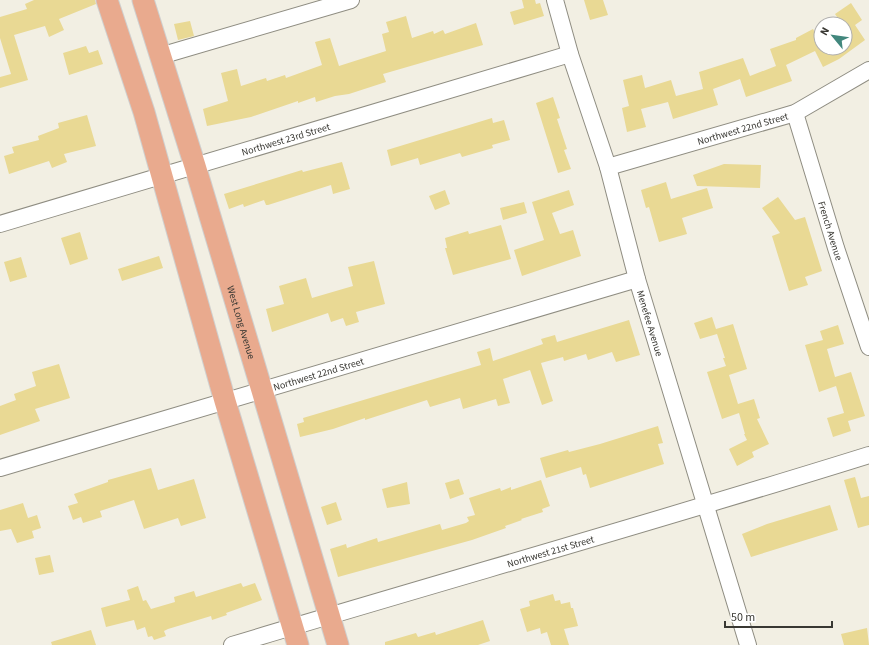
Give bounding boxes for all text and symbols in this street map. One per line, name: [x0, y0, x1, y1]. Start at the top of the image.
north arrow: [813, 16, 853, 56]
text: N: [816, 25, 833, 38]
street label: Northwest 22nd Street: [696, 109, 790, 149]
street label: Northwest 23rd Street: [240, 120, 332, 160]
street label: French Avenue: [814, 200, 846, 263]
street label: West Long Avenue: [223, 284, 258, 361]
street label: Menefee Avenue: [633, 289, 666, 358]
street label: Northwest 22nd Street: [272, 354, 366, 395]
street label: Northwest 21st Street: [505, 532, 597, 571]
scale bar: [725, 603, 832, 629]
text: 50 m: [731, 609, 755, 626]

